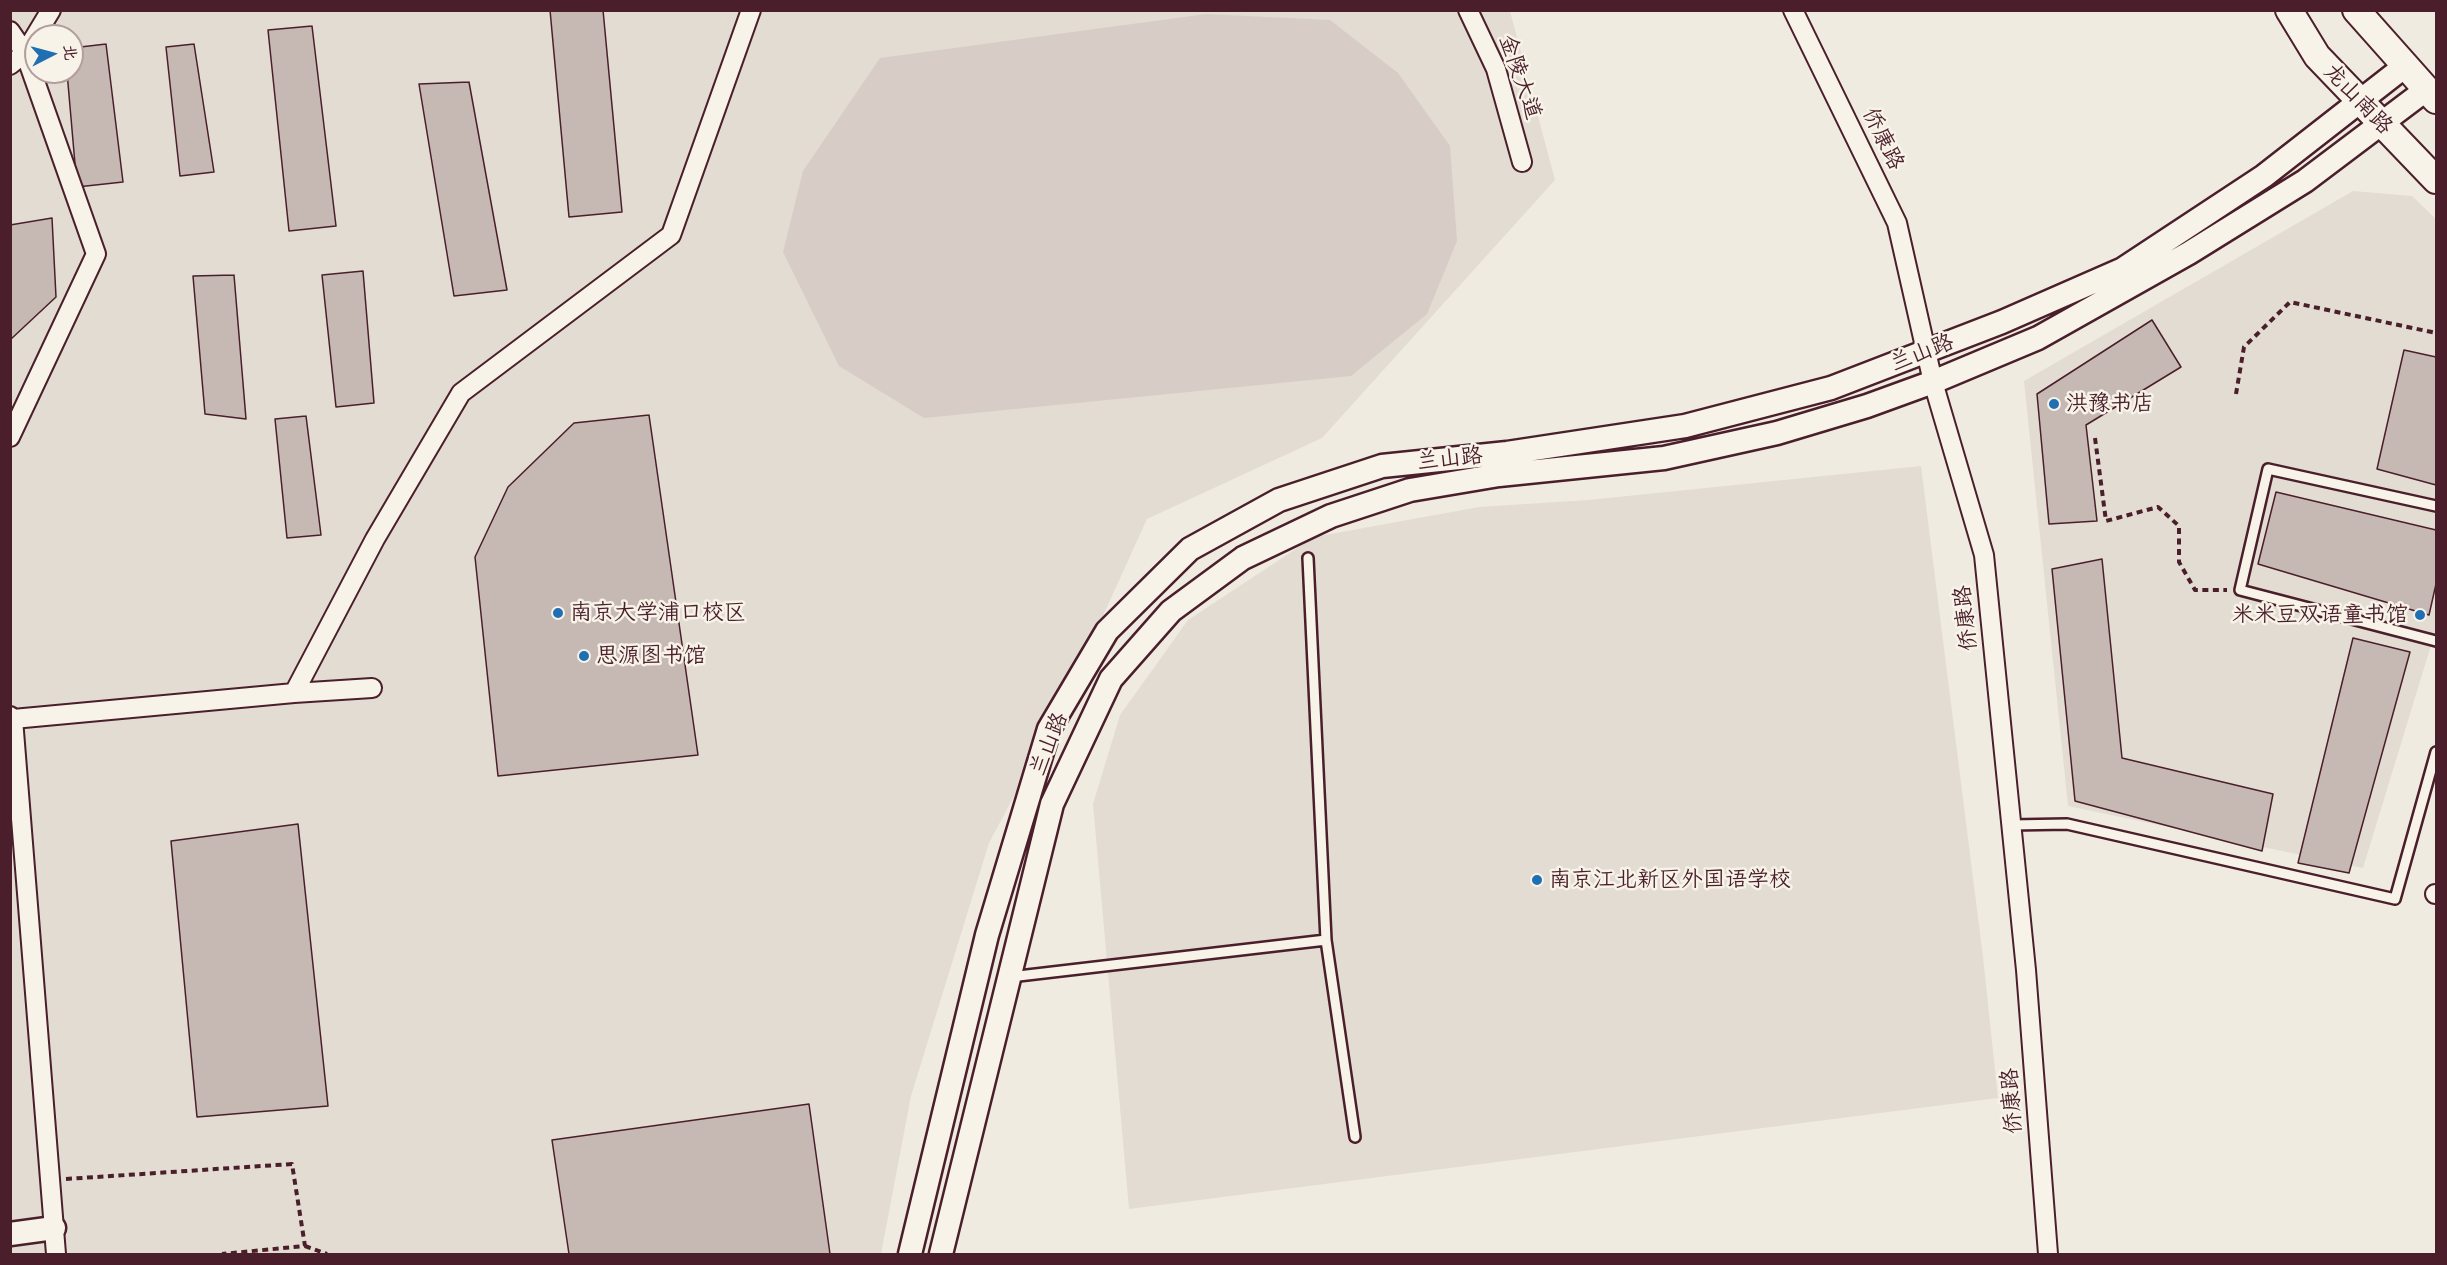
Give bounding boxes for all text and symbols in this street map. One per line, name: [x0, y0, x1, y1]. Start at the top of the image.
north arrow: [24, 24, 84, 84]
street label: 金陵大道: [1493, 31, 1547, 123]
text: 北: [60, 43, 80, 61]
street label: 龙山南路: [2318, 58, 2398, 140]
street label: 侨康路: [1857, 104, 1909, 174]
street label: 兰山路: [1886, 329, 1958, 377]
place label: 洪豫书店: [2066, 391, 2154, 417]
marker: 洪豫书店: [2047, 397, 2061, 411]
street label: 兰山路: [1416, 442, 1484, 476]
street label: 侨康路: [1949, 584, 1983, 652]
place label: 南京大学浦口校区: [570, 600, 746, 626]
place label: 米米豆双语童书馆: [2232, 602, 2408, 628]
marker: 南京大学浦口校区: [551, 606, 565, 620]
marker: 米米豆双语童书馆: [2413, 608, 2427, 622]
place label: 思源图书馆: [596, 643, 706, 669]
marker: 思源图书馆: [577, 649, 591, 663]
street label: 兰山路: [1024, 708, 1074, 780]
place label: 南京江北新区外国语学校: [1549, 867, 1791, 893]
marker: 南京江北新区外国语学校: [1530, 873, 1544, 887]
street label: 侨康路: [1997, 1067, 2027, 1135]

